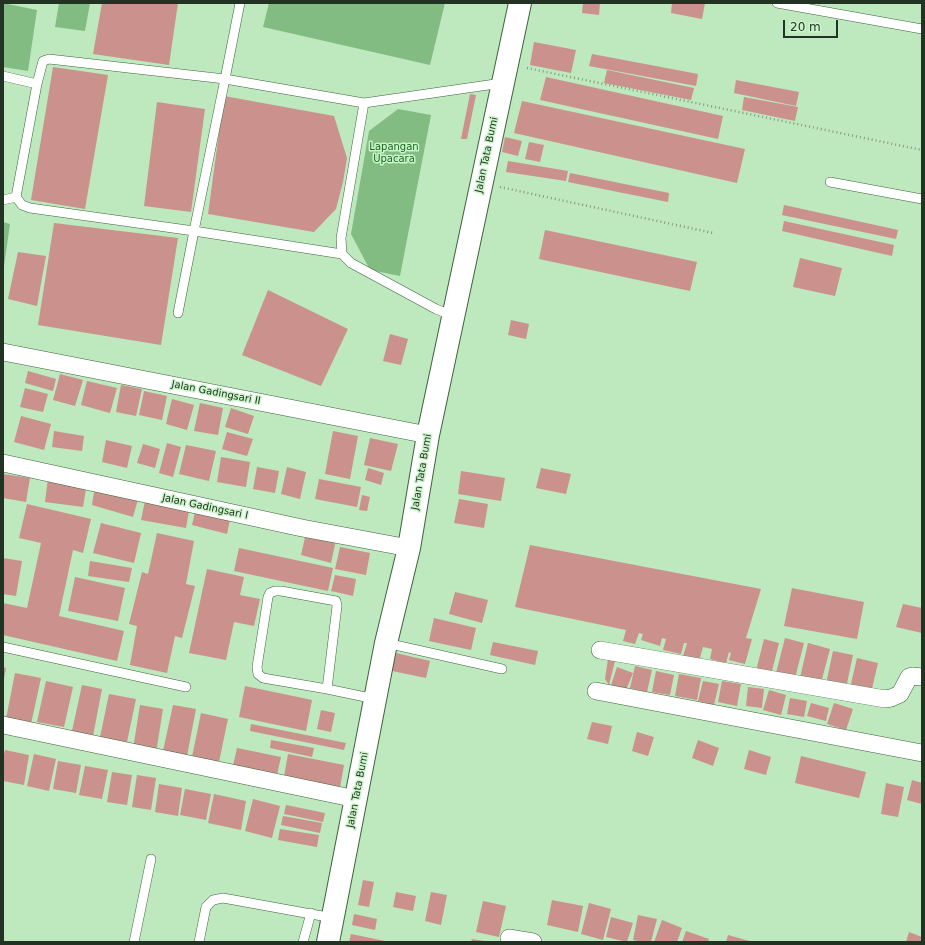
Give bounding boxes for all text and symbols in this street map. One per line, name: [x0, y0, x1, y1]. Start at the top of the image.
scale bar: [785, 12, 840, 38]
text: 20 m: [790, 20, 821, 34]
street label: Jalan Tata Bumi: [473, 116, 501, 194]
park label: Lapangan Upacara: [369, 141, 419, 164]
street label: Jalan Gadingsari II: [170, 378, 262, 408]
street label: Jalan Tata Bumi: [409, 433, 435, 511]
street label: Jalan Gadingsari I: [161, 492, 249, 522]
street label: Jalan Tata Bumi: [345, 751, 371, 829]

